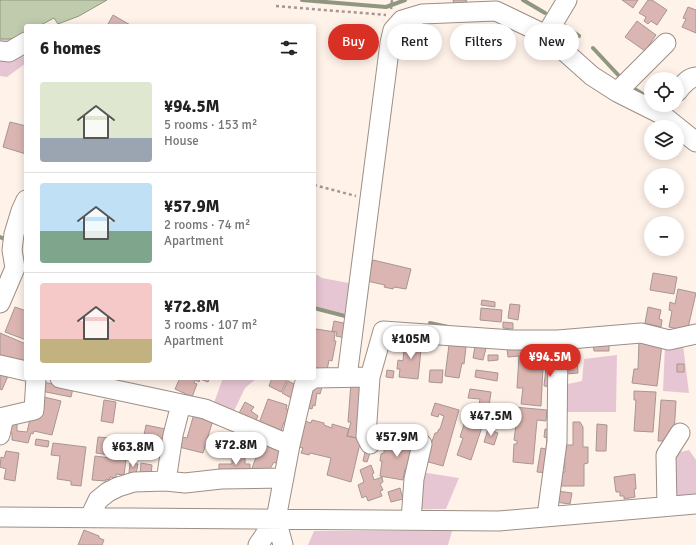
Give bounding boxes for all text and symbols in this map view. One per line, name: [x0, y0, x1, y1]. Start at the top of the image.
chip: Buy: [328, 24, 379, 60]
chip: Rent: [387, 24, 442, 60]
chip: Filters: [450, 24, 516, 60]
chip: New: [524, 24, 579, 60]
icon: filters: [278, 37, 300, 59]
text: 6 homes: [40, 38, 101, 59]
map controls: [644, 72, 684, 256]
button: locate: [644, 72, 684, 112]
text: ¥94.5M: [164, 96, 220, 117]
icon: home: [72, 98, 120, 146]
text: 5 rooms · 153 m²: [164, 117, 257, 133]
button: layers: [644, 120, 684, 160]
text: House: [164, 133, 199, 149]
button: +: [644, 168, 684, 208]
text: ¥57.9M: [164, 196, 220, 217]
icon: home: [72, 199, 120, 247]
button: −: [644, 216, 684, 256]
text: 2 rooms · 74 m²: [164, 217, 250, 233]
text: Apartment: [164, 233, 224, 249]
text: ¥72.8M: [164, 296, 220, 317]
icon: home: [72, 299, 120, 347]
text: 3 rooms · 107 m²: [164, 317, 257, 333]
pin: ¥105M: [383, 326, 439, 360]
text: ¥105M: [392, 331, 430, 347]
text: Apartment: [164, 333, 224, 349]
pin: ¥94.5M: [517, 344, 583, 378]
text: ¥94.5M: [529, 349, 571, 365]
pin: ¥47.5M: [458, 403, 524, 437]
text: ¥47.5M: [470, 408, 512, 424]
pin: ¥57.9M: [364, 424, 430, 458]
text: ¥57.9M: [376, 429, 418, 445]
pin: ¥72.8M: [203, 432, 269, 466]
pin: ¥63.8M: [100, 434, 166, 468]
text: ¥72.8M: [215, 437, 257, 453]
text: ¥63.8M: [112, 439, 154, 455]

